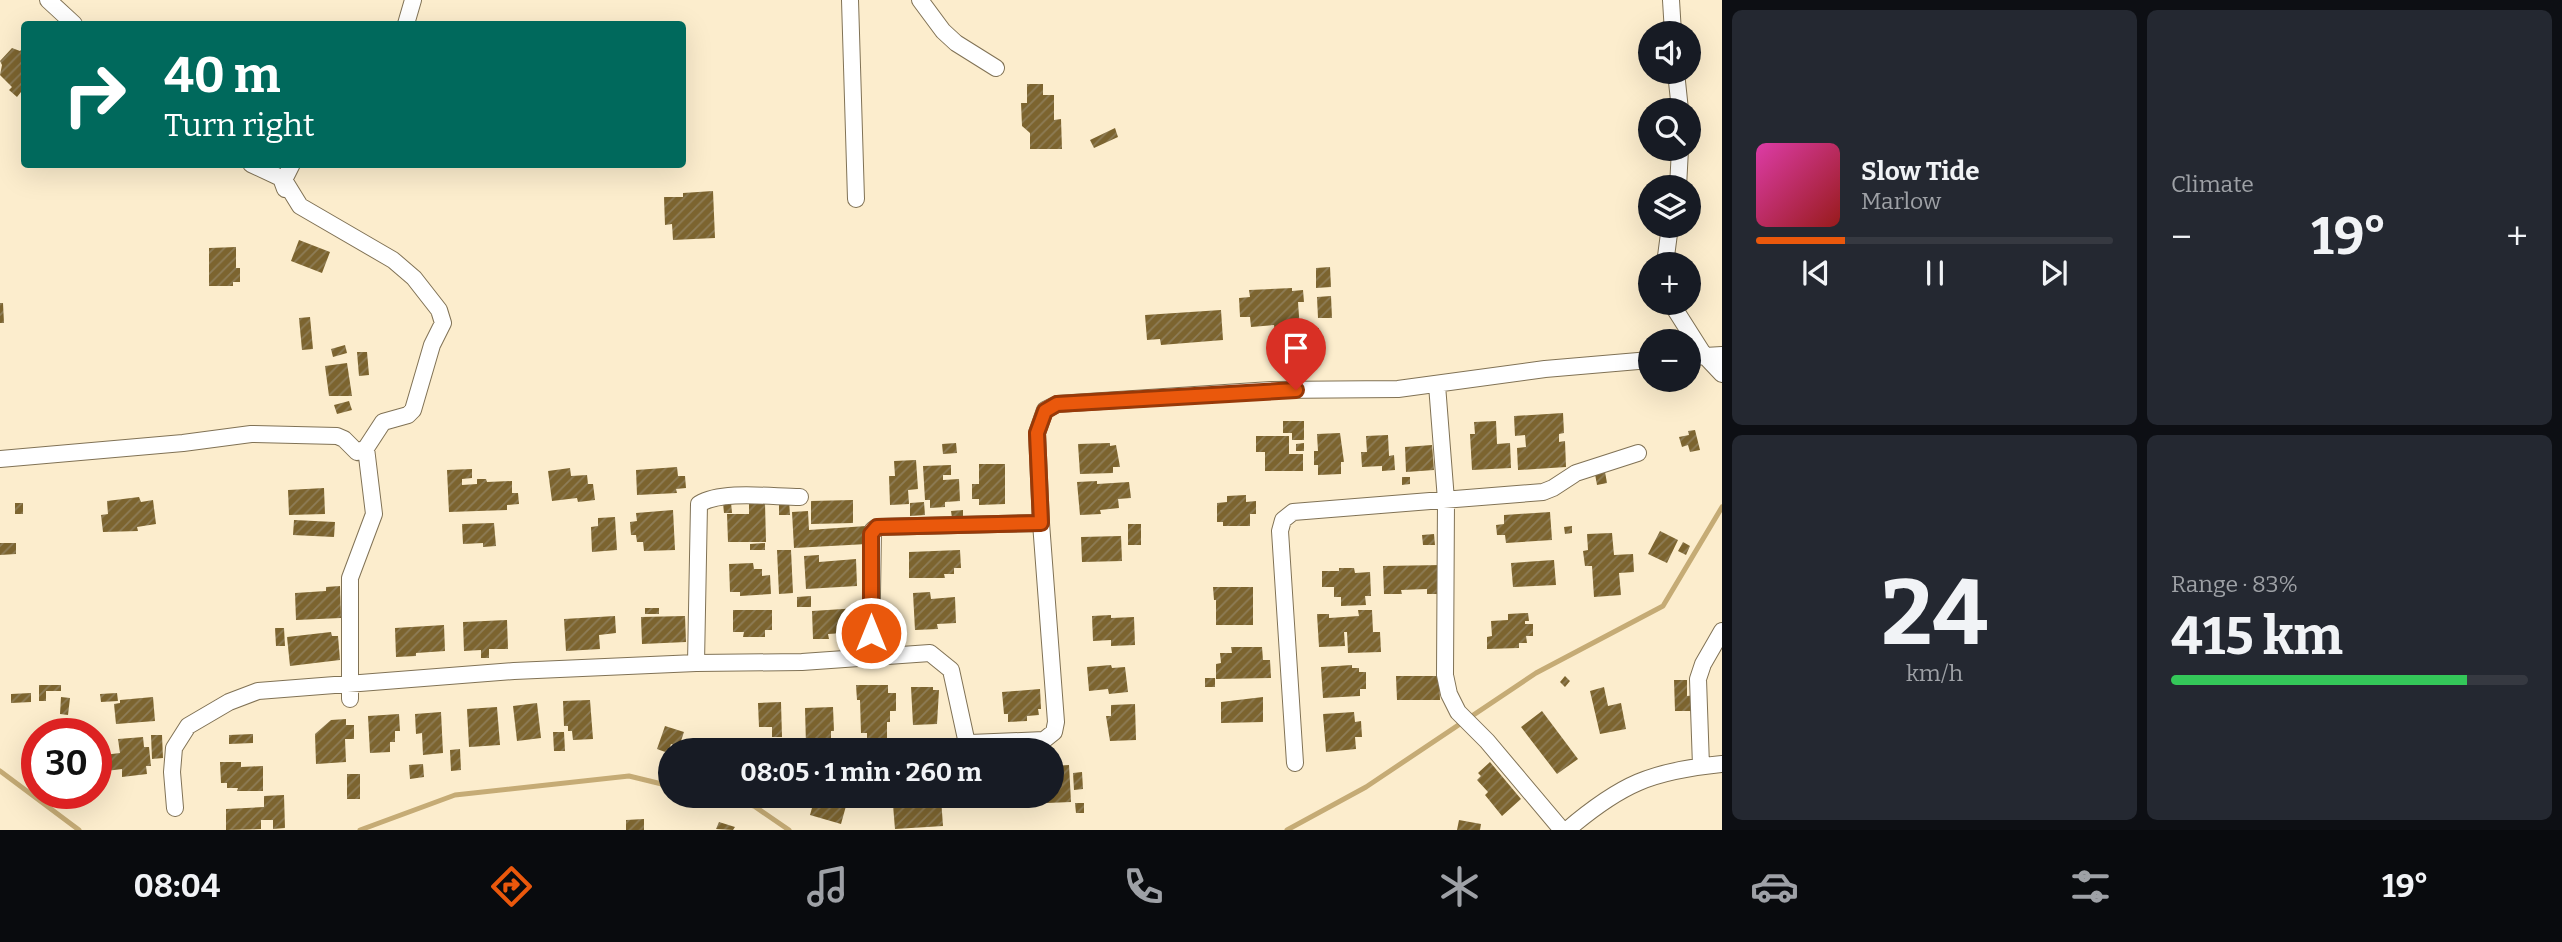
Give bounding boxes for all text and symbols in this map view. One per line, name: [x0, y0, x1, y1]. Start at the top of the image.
map controls: [1638, 21, 1701, 392]
button: sound: [1638, 21, 1701, 84]
text: 40 m: [164, 46, 281, 105]
icon: right: [49, 49, 140, 140]
button: search: [1638, 98, 1701, 161]
text: Turn right: [164, 106, 315, 144]
text: Slow Tide: [1861, 156, 1980, 187]
text: Climate: [2171, 170, 2254, 198]
button: layers: [1638, 175, 1701, 238]
text: Marlow: [1861, 187, 1941, 215]
text: 19°: [2311, 205, 2387, 268]
text: −: [2171, 214, 2192, 260]
text: +: [2506, 214, 2528, 260]
button: +: [1638, 252, 1701, 315]
icon: previous: [1797, 254, 1835, 292]
icon: pause: [1916, 254, 1954, 292]
icon: next: [2035, 254, 2073, 292]
pin: [1266, 318, 1326, 390]
icon: arrive: [1277, 329, 1315, 367]
button: −: [1638, 329, 1701, 392]
text: 24: [1881, 559, 1988, 668]
text: Range · 83%: [2171, 570, 2298, 598]
position arrow: [834, 596, 908, 670]
text: 415 km: [2171, 605, 2343, 668]
text: km/h: [1906, 659, 1963, 687]
speed limit sign: 30: [21, 718, 112, 809]
text: 08:05 · 1 min · 260 m: [740, 757, 982, 788]
icon: directions: [487, 862, 536, 911]
icon: music: [803, 862, 852, 911]
icon: phone: [1119, 862, 1168, 911]
icon: climate: [1435, 862, 1484, 911]
icon: car: [1750, 862, 1799, 911]
icon: filters: [2066, 862, 2115, 911]
text: 08:04: [133, 867, 220, 905]
text: 19°: [2382, 867, 2429, 905]

